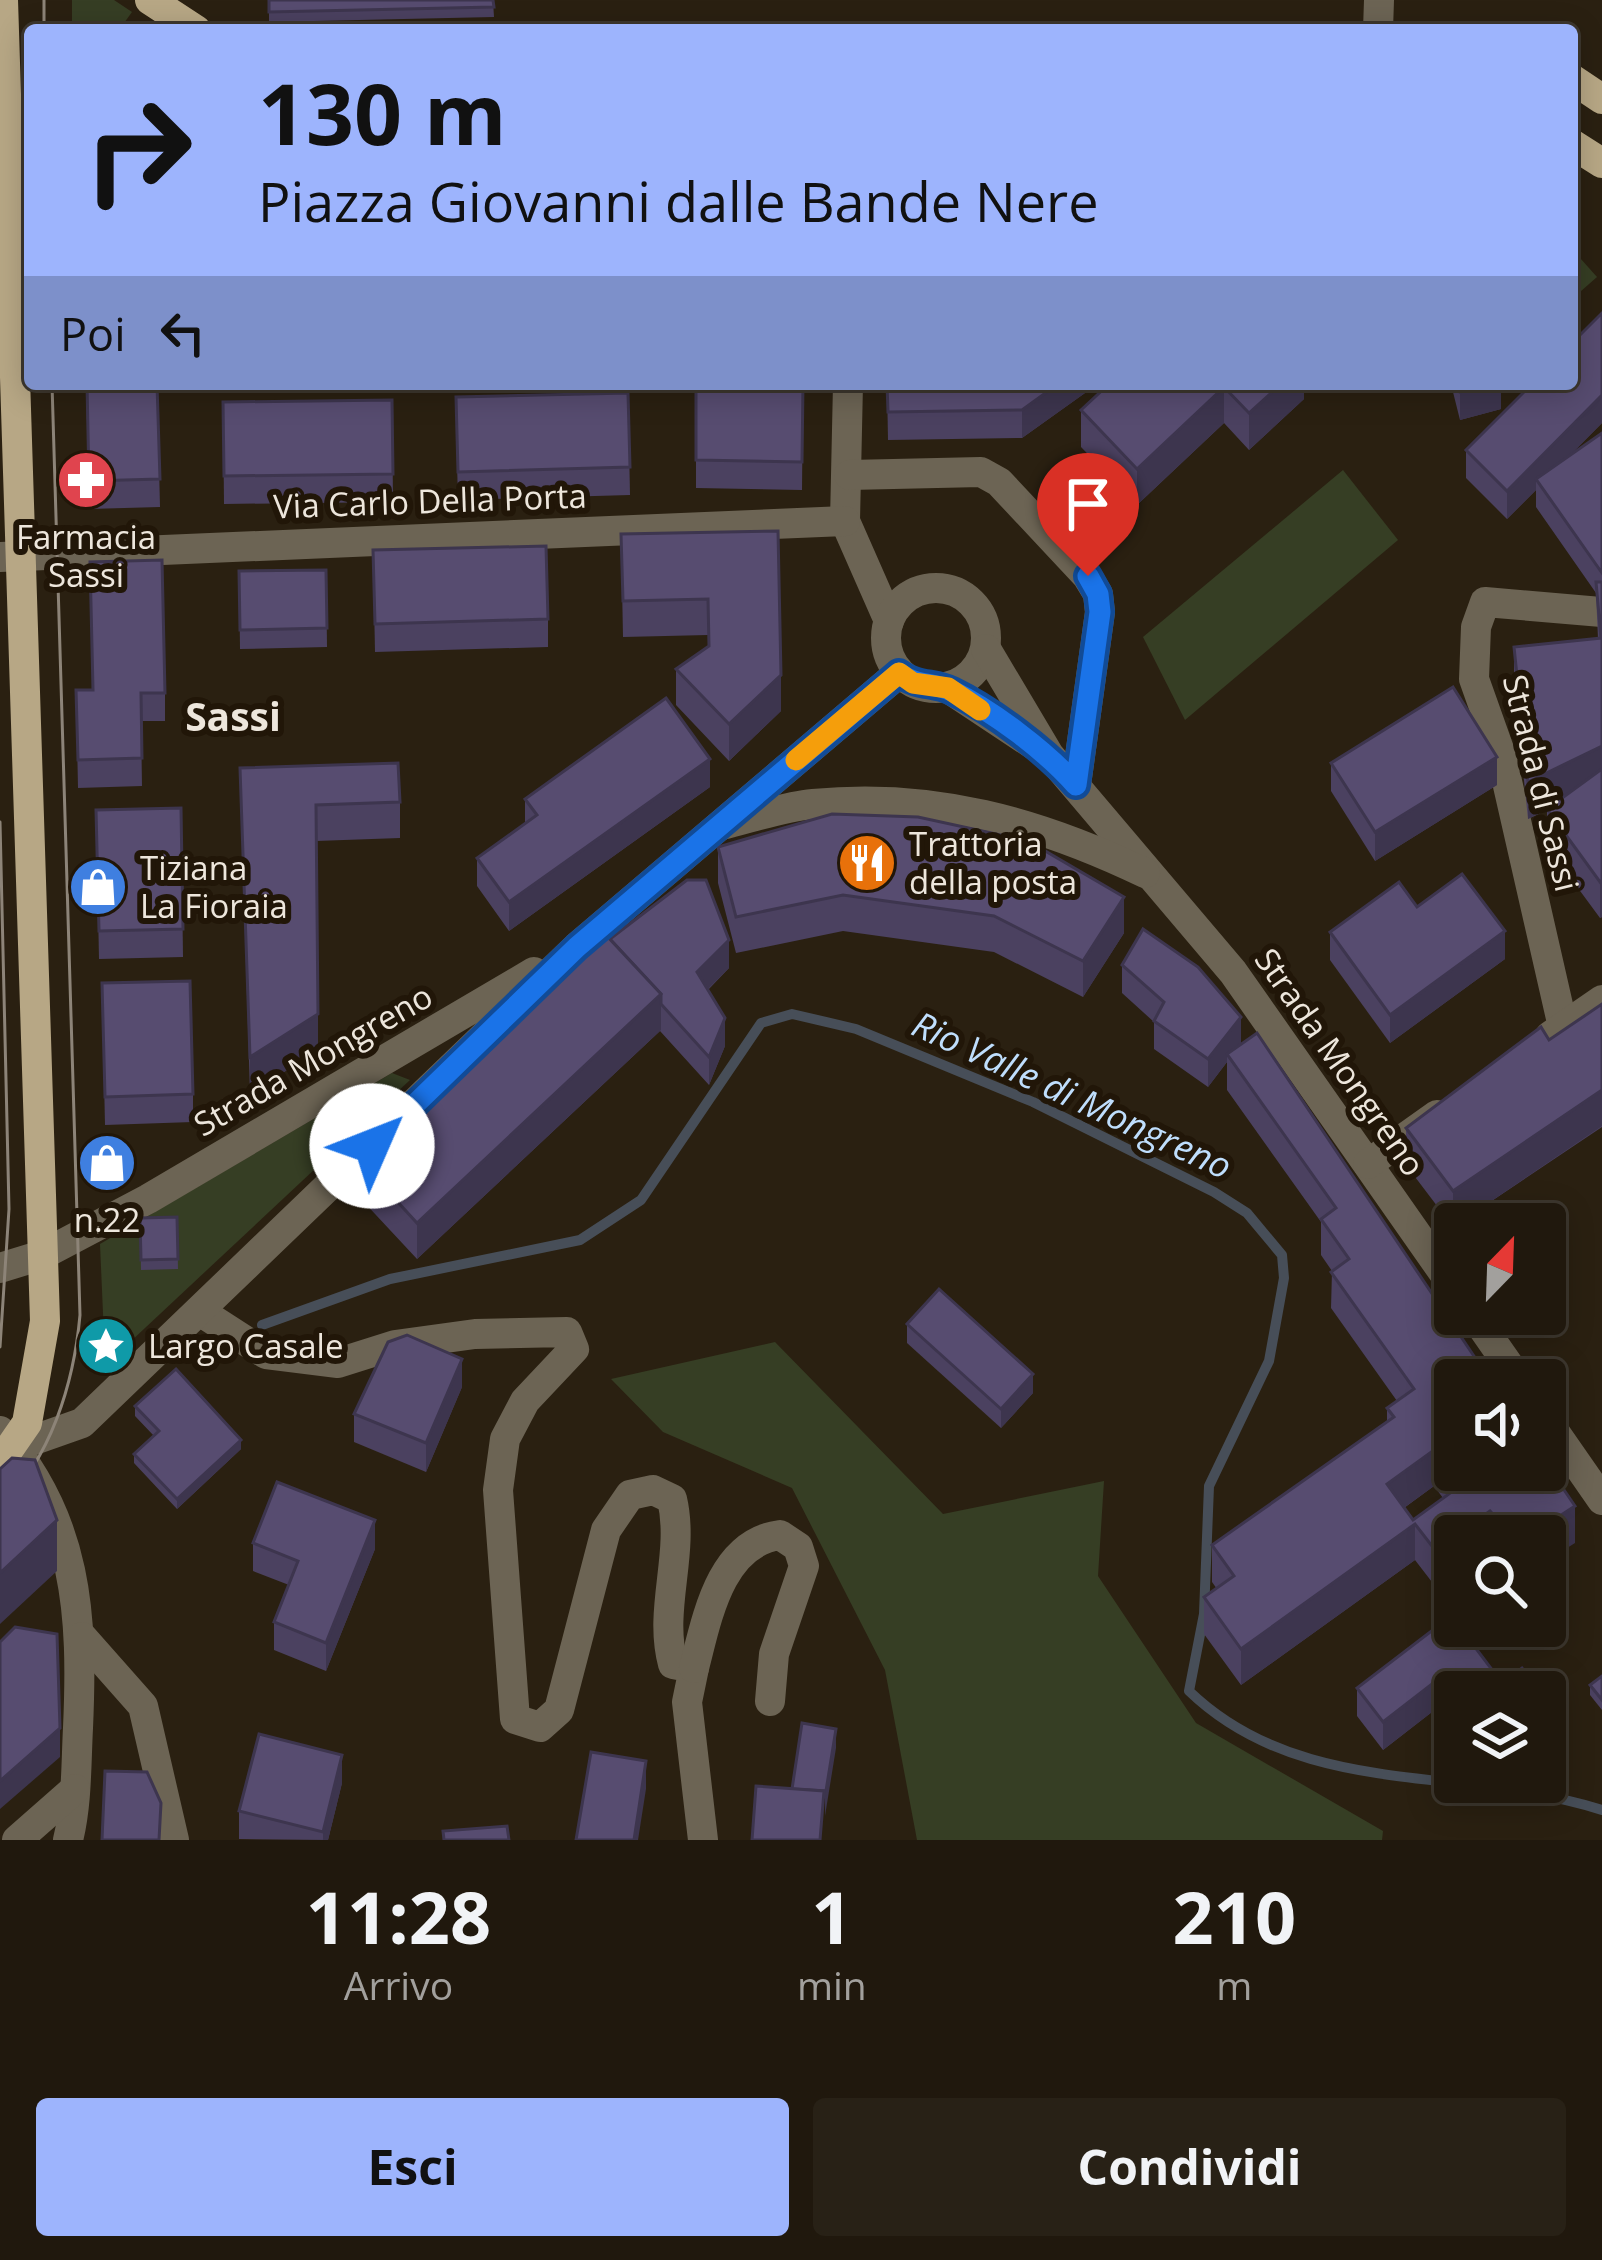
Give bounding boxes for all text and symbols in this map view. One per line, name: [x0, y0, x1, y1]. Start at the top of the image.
text: 130 m: [258, 55, 506, 170]
icon: right: [60, 72, 216, 228]
text: Piazza Giovanni dalle Bande Nere: [258, 164, 1098, 238]
icon: left: [150, 300, 216, 366]
text: Poi: [60, 303, 126, 364]
pharmacy icon: Farmacia Sassi: [55, 449, 117, 511]
pin: [1037, 453, 1139, 576]
icon: arrive: [1055, 471, 1121, 537]
street label: Via Carlo Della Porta: [272, 473, 587, 528]
place label: Farmacia Sassi: [16, 514, 156, 597]
street label: Strada di Sassi: [1493, 670, 1590, 896]
district label: Sassi: [185, 689, 281, 742]
place label: Trattoria della posta: [909, 821, 1077, 904]
restaurant icon: Trattoria della posta: [836, 832, 898, 894]
place label: Tiziana La Fioraia: [140, 845, 288, 928]
shop icon: Tiziana La Fioraia: [67, 856, 129, 918]
street label: Strada Mongreno: [1245, 939, 1436, 1185]
street label: Strada Mongreno: [185, 973, 440, 1146]
water label: Rio Valle di Mongreno: [905, 999, 1240, 1190]
position arrow: [309, 1083, 435, 1209]
shop icon: n.22: [76, 1132, 138, 1194]
place label: n.22: [74, 1197, 140, 1242]
north arrow: [1434, 1203, 1566, 1335]
map controls: [1434, 1203, 1566, 1803]
place icon: Largo Casale: [75, 1315, 137, 1377]
place label: Largo Casale: [148, 1323, 343, 1368]
button: sound: [1434, 1359, 1566, 1491]
button: search: [1434, 1515, 1566, 1647]
button: layers: [1434, 1671, 1566, 1803]
text: 11:28: [306, 1867, 491, 1965]
text: 1: [811, 1867, 852, 1965]
text: 210: [1173, 1867, 1296, 1965]
text: Arrivo: [344, 1958, 453, 2011]
text: min: [797, 1958, 867, 2011]
text: m: [1216, 1958, 1252, 2011]
button: Esci: [36, 2098, 789, 2236]
button: Condividi: [813, 2098, 1566, 2236]

